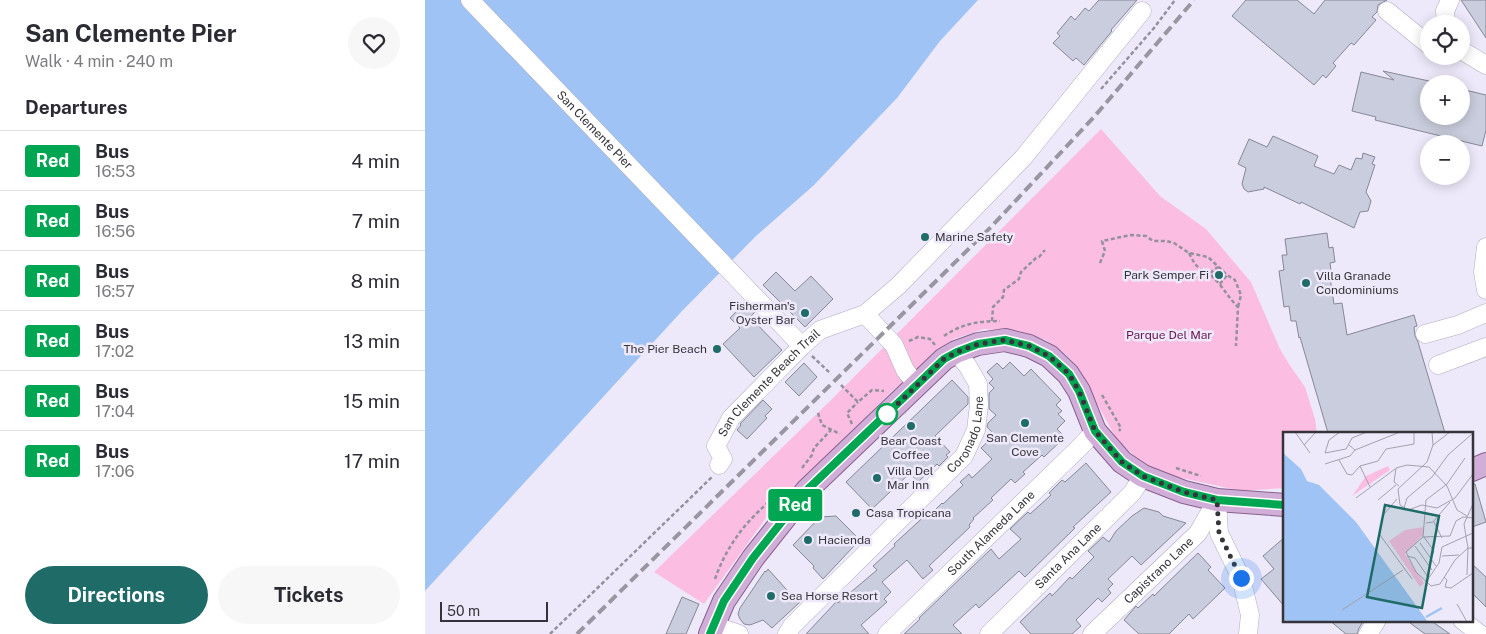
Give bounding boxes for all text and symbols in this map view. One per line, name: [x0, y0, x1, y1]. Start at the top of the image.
map controls: [1420, 15, 1470, 185]
button: locate: [1420, 15, 1470, 65]
button: heart: [348, 17, 400, 69]
text: San Clemente Pier: [25, 19, 237, 47]
text: Walk · 4 min · 240 m: [25, 52, 173, 71]
button: +: [1420, 75, 1470, 125]
street label: San Clemente Pier: [554, 88, 636, 172]
text: Departures: [25, 96, 128, 118]
button: −: [1420, 135, 1470, 185]
text: Bus: [95, 140, 129, 162]
text: Red: [36, 150, 69, 171]
text: 4 min: [351, 150, 400, 172]
text: 16:53: [95, 162, 135, 181]
text: Bus: [95, 200, 129, 222]
text: Red: [36, 210, 69, 231]
text: 7 min: [352, 210, 400, 232]
text: 16:56: [95, 222, 135, 241]
place label: Marine Safety: [935, 230, 1014, 244]
marker: Marine Safety: [919, 231, 931, 243]
text: Bus: [95, 260, 129, 282]
place label: Park Semper Fi: [1124, 268, 1209, 282]
marker: Park Semper Fi: [1213, 269, 1225, 281]
place label: Villa Granade Condominiums: [1316, 269, 1399, 297]
text: Red: [36, 270, 69, 291]
text: 8 min: [351, 270, 400, 292]
marker: Villa Granade Condominiums: [1300, 277, 1312, 289]
text: 16:57: [95, 282, 135, 301]
place label: Fisherman's Oyster Bar: [729, 299, 795, 327]
marker: Fisherman's Oyster Bar: [799, 307, 811, 319]
text: Bus: [95, 320, 129, 342]
street label: San Clemente Beach Trail: [715, 326, 823, 439]
park label: Parque Del Mar: [1126, 328, 1212, 342]
text: Red: [36, 330, 69, 351]
text: 13 min: [343, 330, 400, 352]
text: 17:02: [95, 342, 134, 361]
place label: The Pier Beach: [624, 342, 707, 356]
marker: The Pier Beach: [711, 343, 723, 355]
text: Bus: [95, 380, 129, 402]
text: Red: [36, 390, 69, 411]
text: 15 min: [343, 390, 400, 412]
street label: Coronado Lane: [944, 396, 986, 476]
text: 17:04: [95, 402, 135, 421]
unlabelled marker: [876, 403, 898, 425]
marker: San Clemente Cove: [1019, 417, 1031, 429]
marker: Bear Coast Coffee: [905, 420, 917, 432]
place label: San Clemente Cove: [986, 431, 1064, 459]
inset map: [1283, 432, 1473, 622]
place label: Bear Coast Coffee: [880, 434, 942, 462]
text: Bus: [95, 440, 129, 462]
text: Red: [36, 450, 69, 471]
text: 17 min: [344, 450, 400, 472]
text: 17:06: [95, 462, 134, 481]
place label: Villa Del Mar Inn: [887, 464, 934, 492]
marker: Villa Del Mar Inn: [871, 472, 883, 484]
street label: South Alameda Lane: [945, 488, 1038, 579]
line badge: Red: [766, 489, 824, 521]
text: Red: [778, 494, 812, 515]
place label: Casa Tropicana: [866, 506, 951, 520]
marker: Casa Tropicana: [850, 507, 862, 519]
street label: Santa Ana Lane: [1032, 520, 1104, 592]
place label: Hacienda: [818, 533, 871, 547]
marker: Hacienda: [802, 534, 814, 546]
street label: Capistrano Lane: [1121, 534, 1196, 607]
button: Directions: [25, 566, 208, 624]
button: Tickets: [218, 566, 400, 624]
your location: [1229, 566, 1254, 591]
place label: Sea Horse Resort: [781, 589, 879, 603]
marker: Sea Horse Resort: [765, 590, 777, 602]
scale bar: [440, 599, 547, 622]
text: 50 m: [447, 603, 480, 619]

